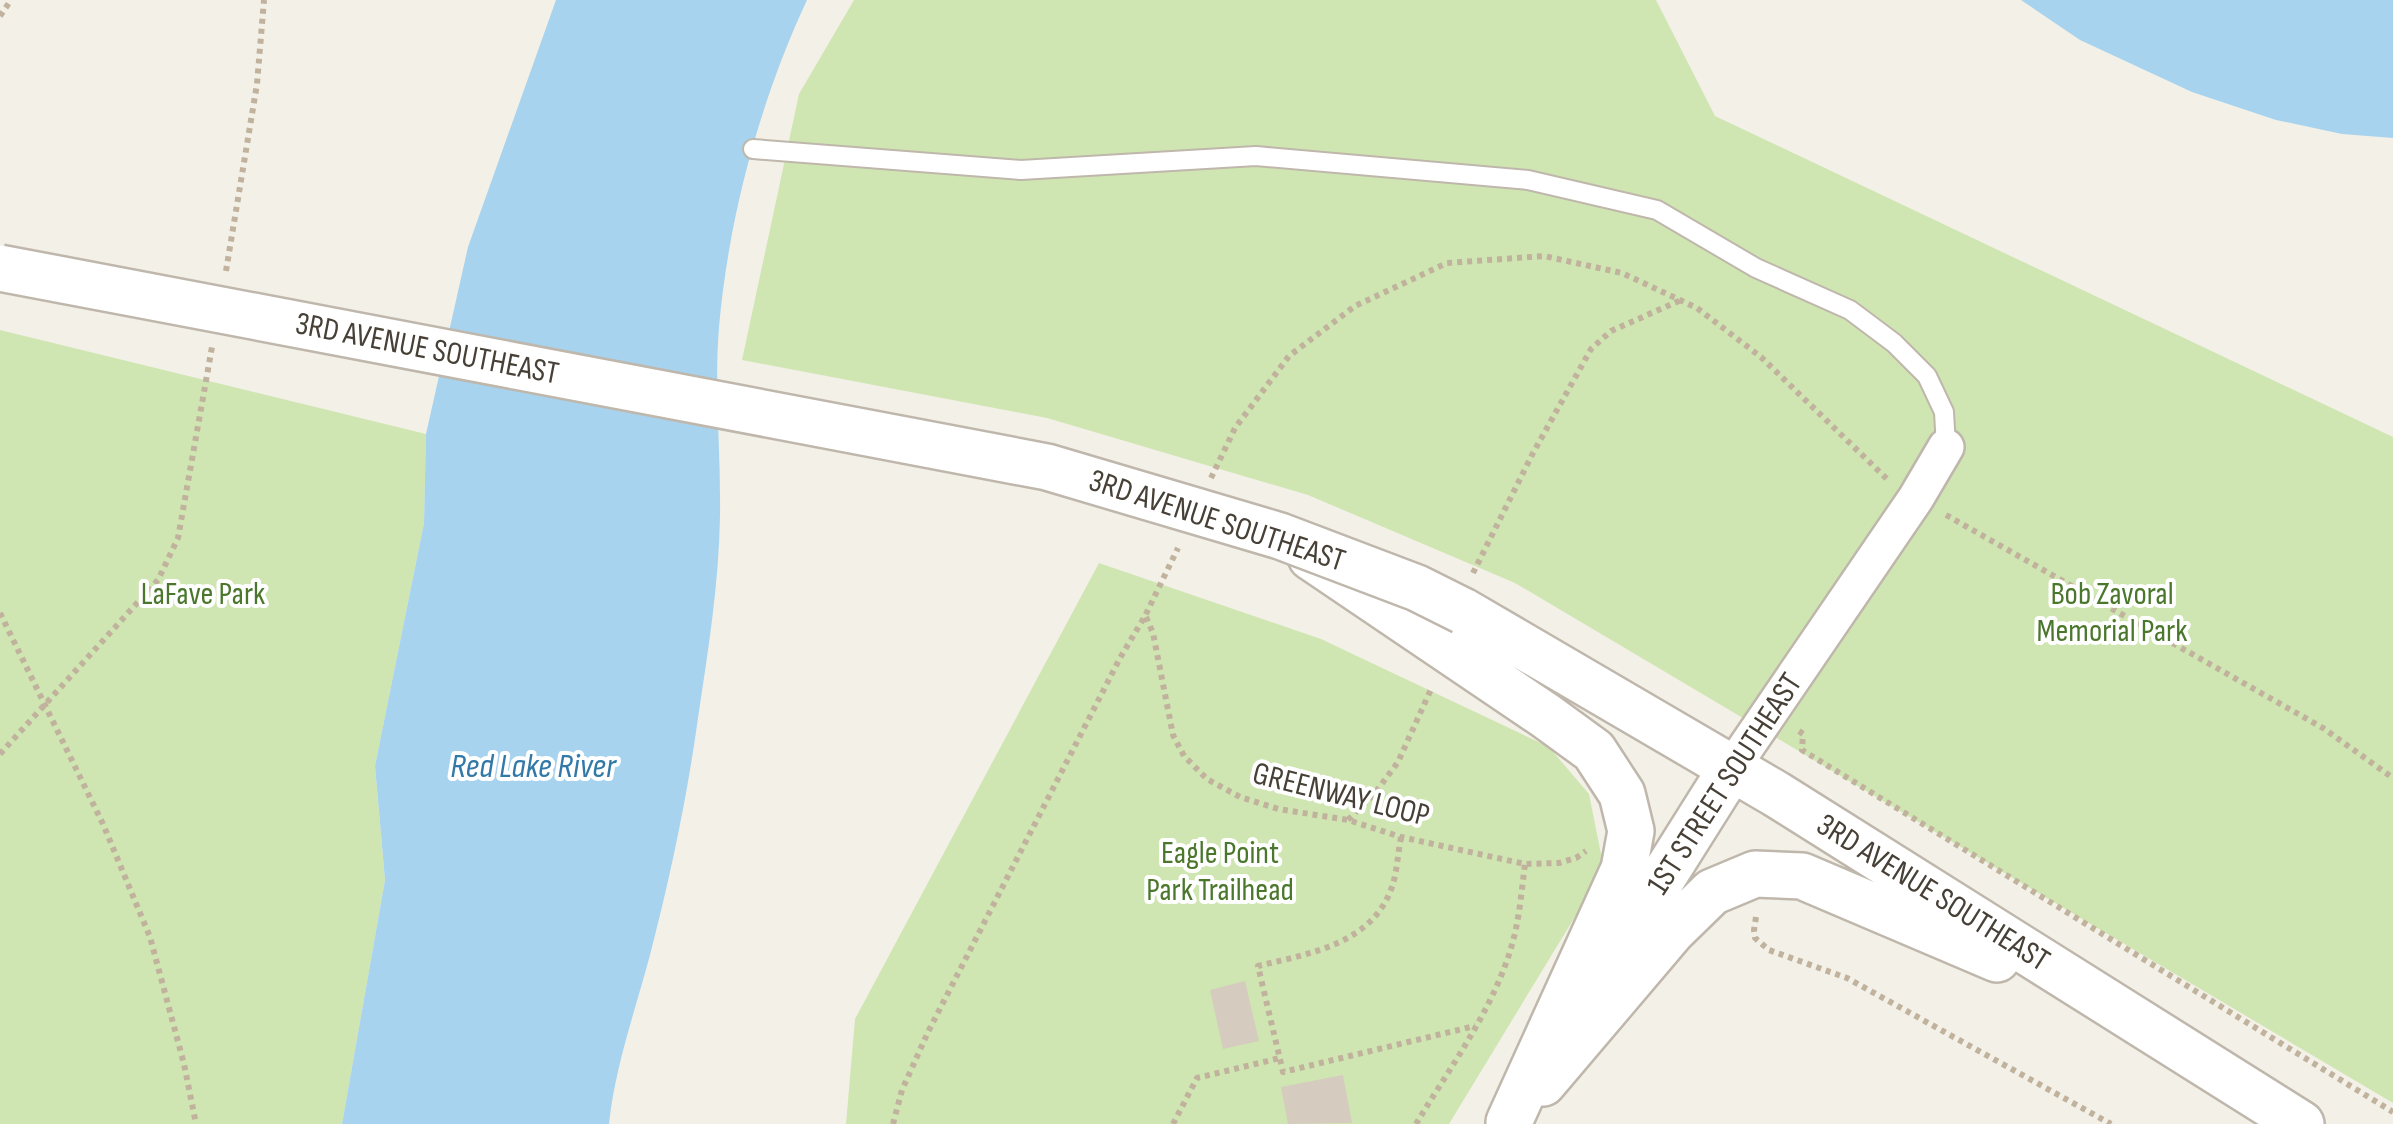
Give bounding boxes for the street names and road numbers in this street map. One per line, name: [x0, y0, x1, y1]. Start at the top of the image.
street label: 3RD AVENUE SOUTHEAST: [292, 304, 562, 394]
street label: 3RD AVENUE SOUTHEAST: [1084, 461, 1350, 581]
street label: 1ST STREET SOUTHEAST: [1639, 666, 1811, 902]
street label: GREENWAY LOOP: [1249, 754, 1433, 836]
street label: 3RD AVENUE SOUTHEAST: [1809, 806, 2057, 980]

